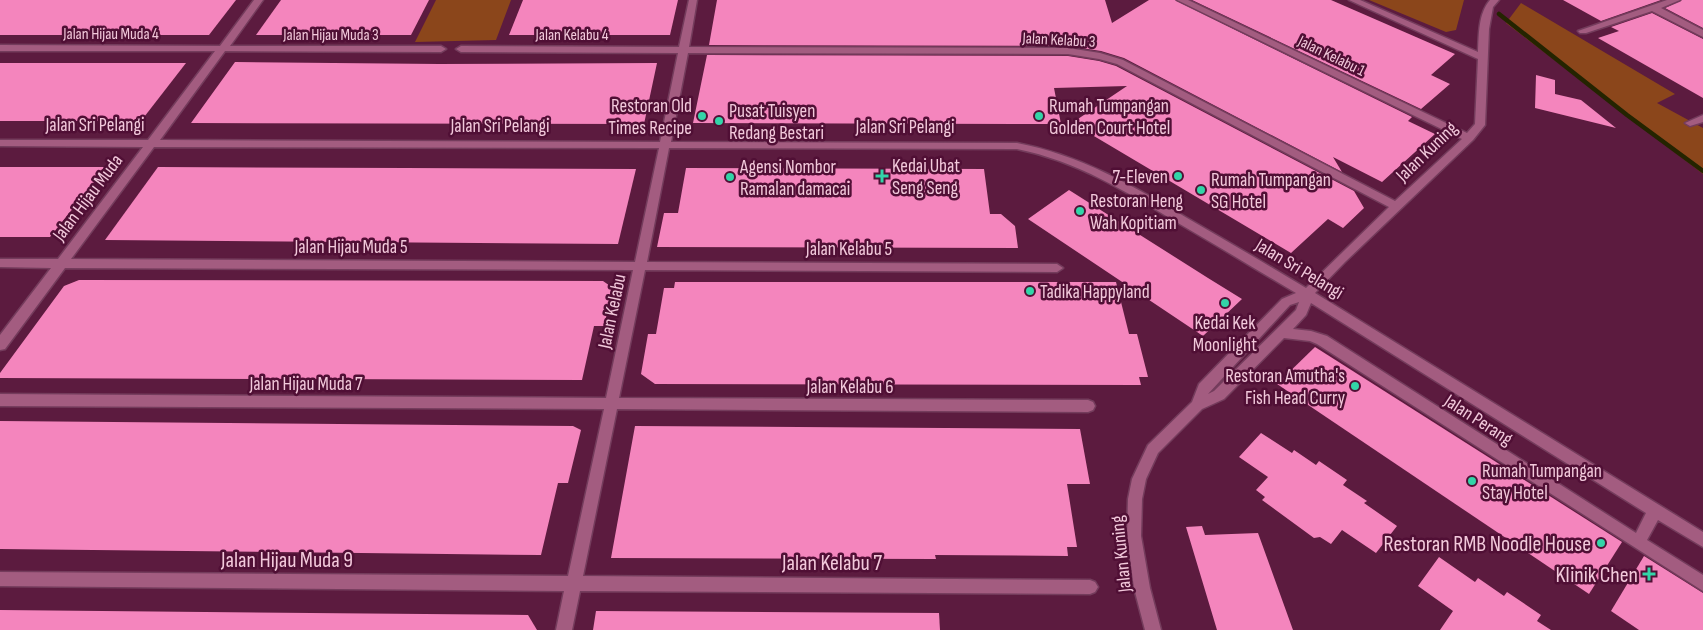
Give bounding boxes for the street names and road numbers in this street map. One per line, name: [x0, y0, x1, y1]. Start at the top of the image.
street label: Jalan Hijau Muda 4: [62, 25, 159, 44]
street label: Jalan Hijau Muda 3: [282, 26, 379, 45]
street label: Jalan Kelabu 4: [534, 26, 609, 45]
street label: Jalan Kelabu 3: [1021, 29, 1096, 52]
street label: Jalan Kelabu 1: [1294, 32, 1368, 81]
street label: Jalan Sri Pelangi: [44, 114, 145, 137]
street label: Jalan Sri Pelangi: [449, 115, 550, 138]
street label: Jalan Sri Pelangi: [854, 116, 955, 139]
street label: Jalan Kuning: [1391, 117, 1463, 188]
street label: Jalan Hijau Muda: [48, 150, 128, 247]
street label: Jalan Sri Pelangi: [1250, 233, 1348, 305]
street label: Jalan Hijau Muda 5: [293, 236, 408, 259]
street label: Jalan Kelabu 5: [805, 238, 892, 261]
street label: Jalan Kelabu: [593, 272, 632, 352]
street label: Jalan Hijau Muda 7: [248, 373, 363, 396]
street label: Jalan Kelabu 6: [805, 376, 894, 399]
street label: Jalan Perang: [1439, 389, 1517, 451]
street label: Jalan Kuning: [1106, 514, 1137, 594]
street label: Jalan Hijau Muda 9: [220, 547, 353, 574]
street label: Jalan Kelabu 7: [781, 550, 882, 577]

